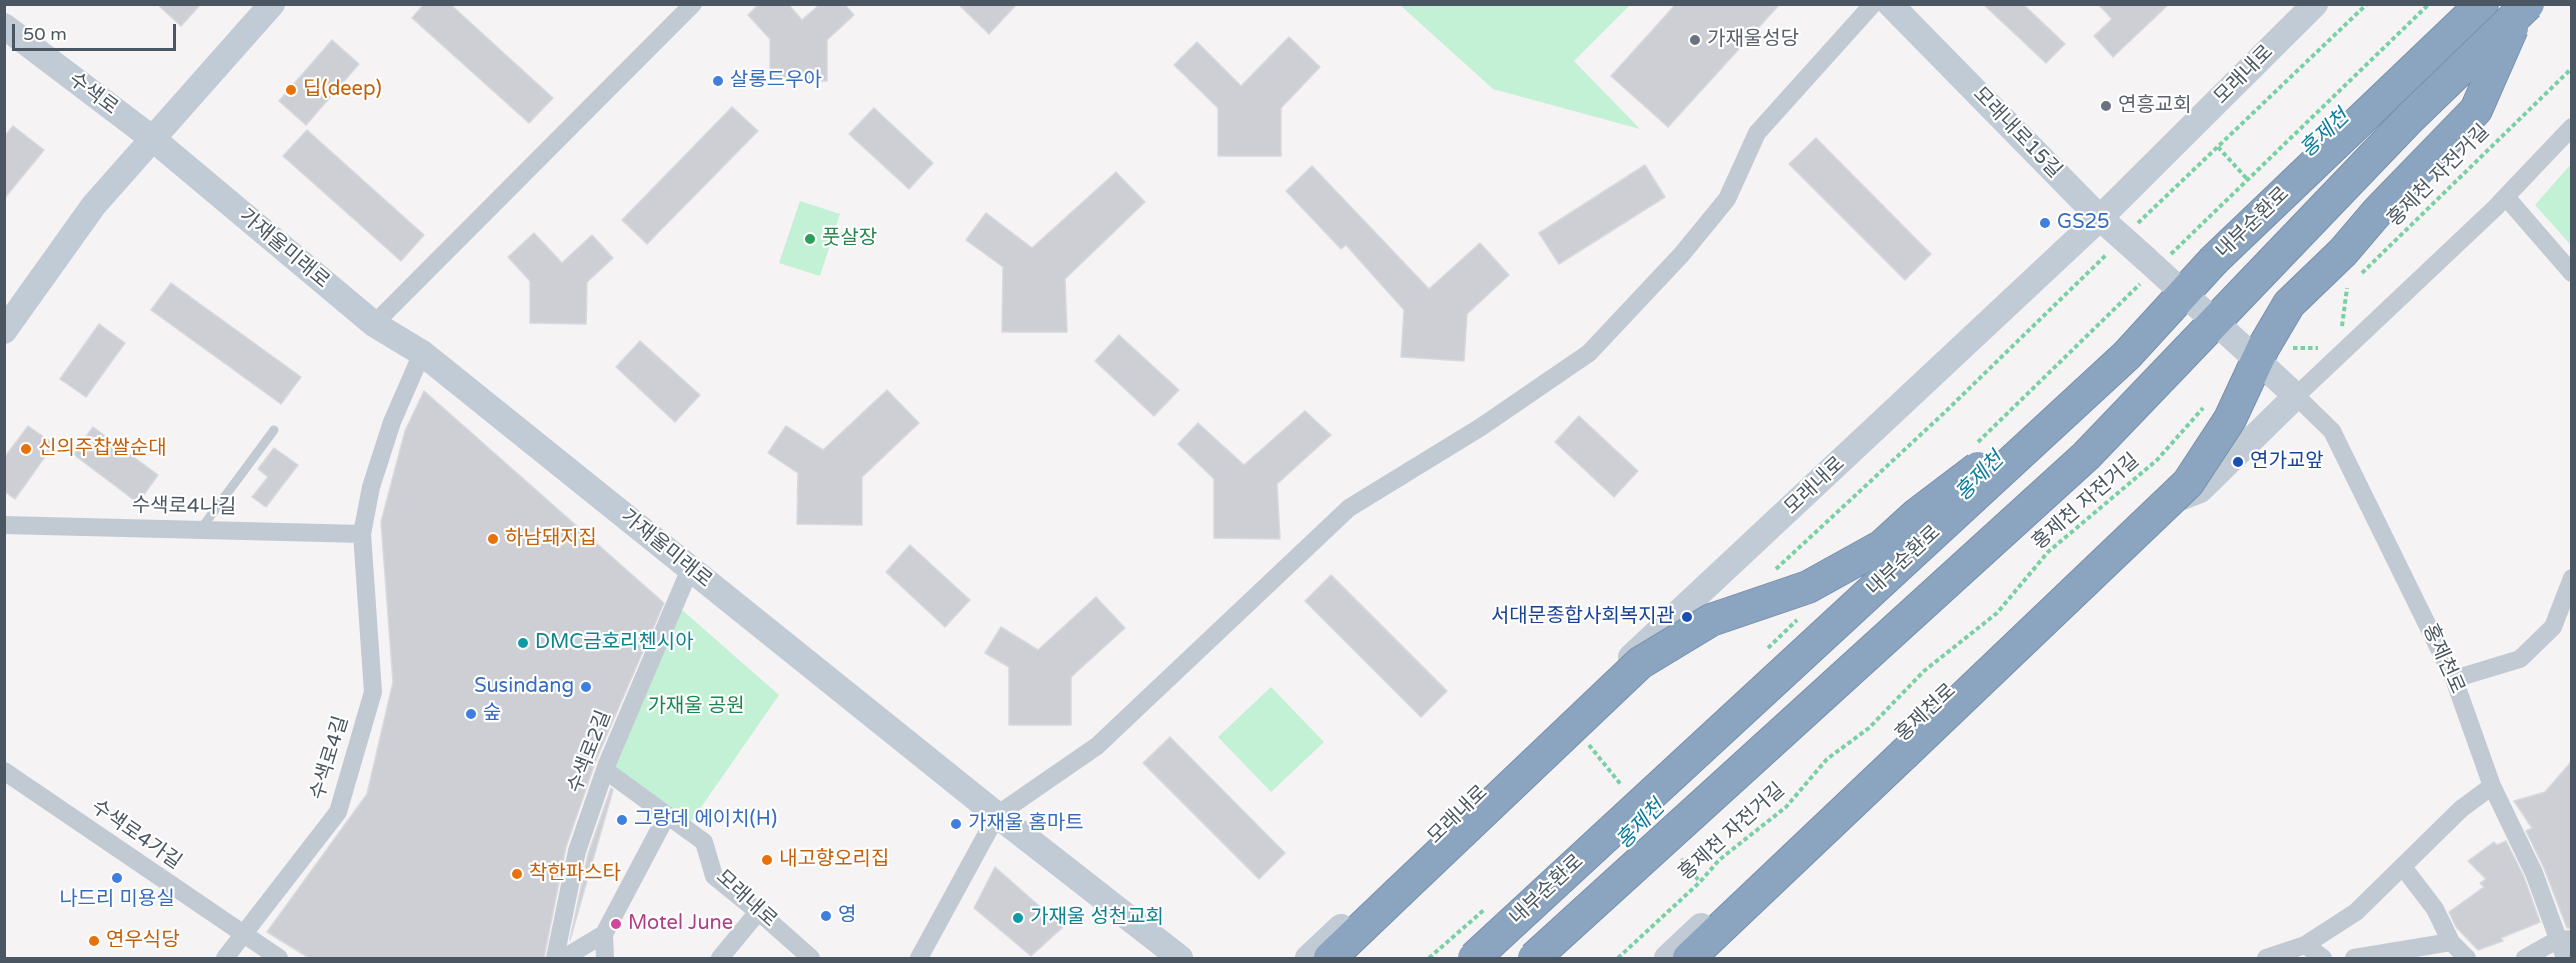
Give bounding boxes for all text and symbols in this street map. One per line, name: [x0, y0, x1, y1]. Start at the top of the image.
scale bar: [15, 12, 178, 50]
text: 50 m: [23, 23, 67, 45]
place label: 가재울성당: [1707, 28, 1799, 52]
marker: 가재울성당: [1688, 33, 1702, 47]
street label: 모래내로: [2209, 40, 2279, 110]
street label: 수색로: [64, 68, 122, 120]
place label: 살롱드우아: [730, 69, 822, 93]
marker: 살롱드우아: [711, 74, 725, 88]
place label: 딥(deep): [303, 78, 382, 102]
marker: 딥(deep): [284, 83, 298, 97]
street label: 모래내로15길: [1968, 83, 2066, 183]
place label: 연흥교회: [2118, 94, 2192, 118]
marker: 연흥교회: [2099, 99, 2113, 113]
water label: 홍제천: [2295, 105, 2355, 163]
street label: 홍제천 자전거길: [2383, 120, 2495, 232]
street label: 내부순환로: [2212, 182, 2294, 264]
street label: 가재울미래로: [234, 204, 334, 294]
place label: GS25: [2057, 211, 2110, 235]
marker: GS25: [2038, 216, 2052, 230]
place label: 풋살장: [822, 227, 877, 251]
marker: 풋살장: [803, 232, 817, 246]
place label: 신의주찹쌀순대: [38, 437, 167, 461]
marker: 신의주찹쌀순대: [19, 442, 33, 456]
water label: 홍제천: [1951, 447, 2009, 507]
street label: 홍제천 자전거길: [2028, 449, 2144, 555]
place label: 연가교앞: [2250, 450, 2324, 474]
street label: 모래내로: [1780, 452, 1850, 520]
marker: 연가교앞: [2231, 455, 2245, 469]
street label: 수색로4나길: [132, 494, 236, 520]
street label: 가재울미래로: [616, 505, 716, 593]
street label: 내부순환로: [1862, 521, 1946, 601]
place label: 하남돼지집: [505, 527, 597, 551]
marker: 하남돼지집: [486, 532, 500, 546]
place label: 서대문종합사회복지관: [1491, 605, 1675, 629]
marker: 서대문종합사회복지관: [1680, 610, 1694, 624]
street label: 홍제천로: [2417, 621, 2469, 697]
place label: DMC금호리첸시아: [535, 631, 694, 655]
marker: DMC금호리첸시아: [516, 636, 530, 650]
place label: Susindang: [474, 675, 574, 699]
street label: 홍제천로: [1891, 679, 1961, 747]
marker: Susindang: [579, 680, 593, 694]
park label: 가재울 공원: [647, 695, 745, 719]
place label: 숲: [483, 702, 501, 726]
marker: 숲: [464, 707, 478, 721]
street label: 수색로2길: [563, 707, 617, 797]
street label: 수색로4길: [306, 713, 354, 803]
street label: 홍제천 자전거길: [1674, 778, 1790, 886]
street label: 모래내로: [1423, 781, 1493, 849]
street label: 수색로4가길: [86, 795, 186, 875]
water label: 홍제천: [1612, 795, 1670, 855]
place label: 그랑데 에이치(H): [634, 808, 777, 832]
place label: 가재울 홈마트: [968, 812, 1084, 836]
marker: 그랑데 에이치(H): [615, 813, 629, 827]
marker: 가재울 홈마트: [949, 817, 963, 831]
place label: 내고향오리집: [779, 848, 889, 872]
street label: 내부순환로: [1505, 850, 1589, 930]
marker: 내고향오리집: [760, 853, 774, 867]
place label: 착한파스타: [529, 862, 621, 886]
street label: 모래내로: [711, 865, 781, 933]
marker: 착한파스타: [510, 867, 524, 881]
marker: 나드리 미용실: [110, 871, 124, 885]
place label: 나드리 미용실: [59, 888, 175, 912]
place label: 영: [838, 904, 856, 928]
place label: 가재울 성천교회: [1030, 906, 1164, 930]
marker: 영: [819, 909, 833, 923]
marker: 가재울 성천교회: [1011, 911, 1025, 925]
place label: Motel June: [628, 912, 733, 936]
marker: Motel June: [609, 917, 623, 931]
place label: 연우식당: [106, 929, 180, 953]
marker: 연우식당: [87, 934, 101, 948]

